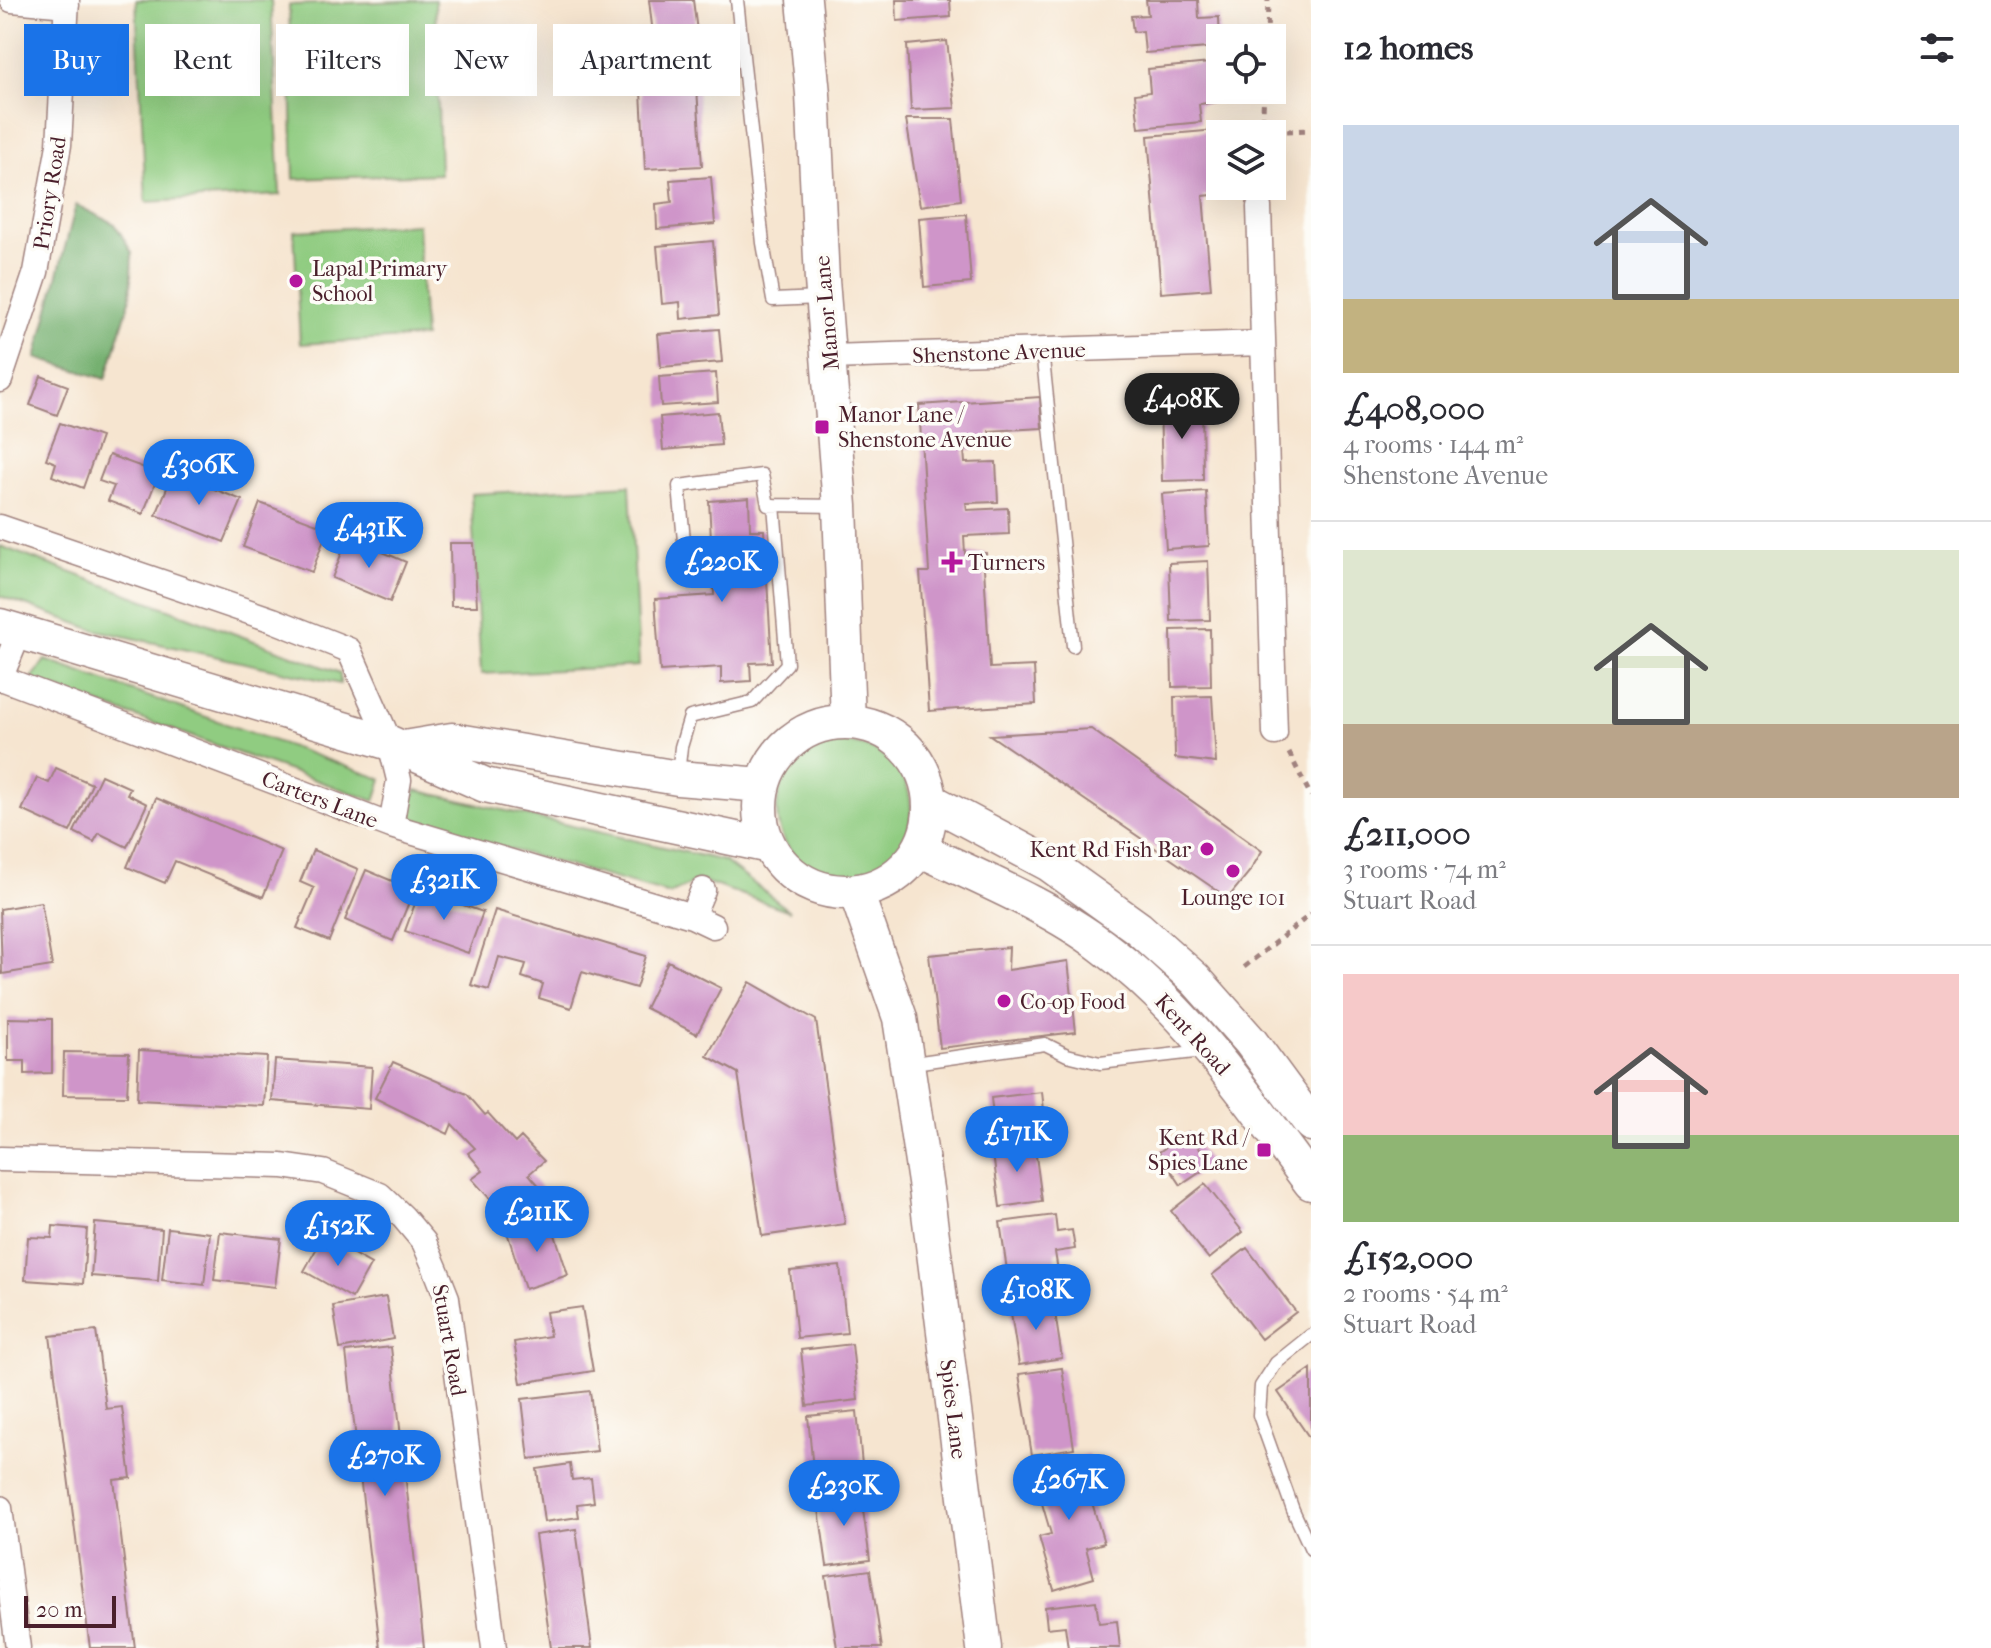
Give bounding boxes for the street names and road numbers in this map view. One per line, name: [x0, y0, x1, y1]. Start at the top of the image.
street label: Priory Road: [28, 133, 72, 252]
street label: Manor Lane: [809, 254, 845, 371]
street label: Shenstone Avenue: [912, 337, 1086, 369]
street label: Carters Lane: [258, 766, 382, 834]
street label: Kent Road: [1149, 989, 1236, 1082]
street label: Stuart Road: [426, 1282, 472, 1399]
street label: Spies Lane: [934, 1358, 972, 1461]

